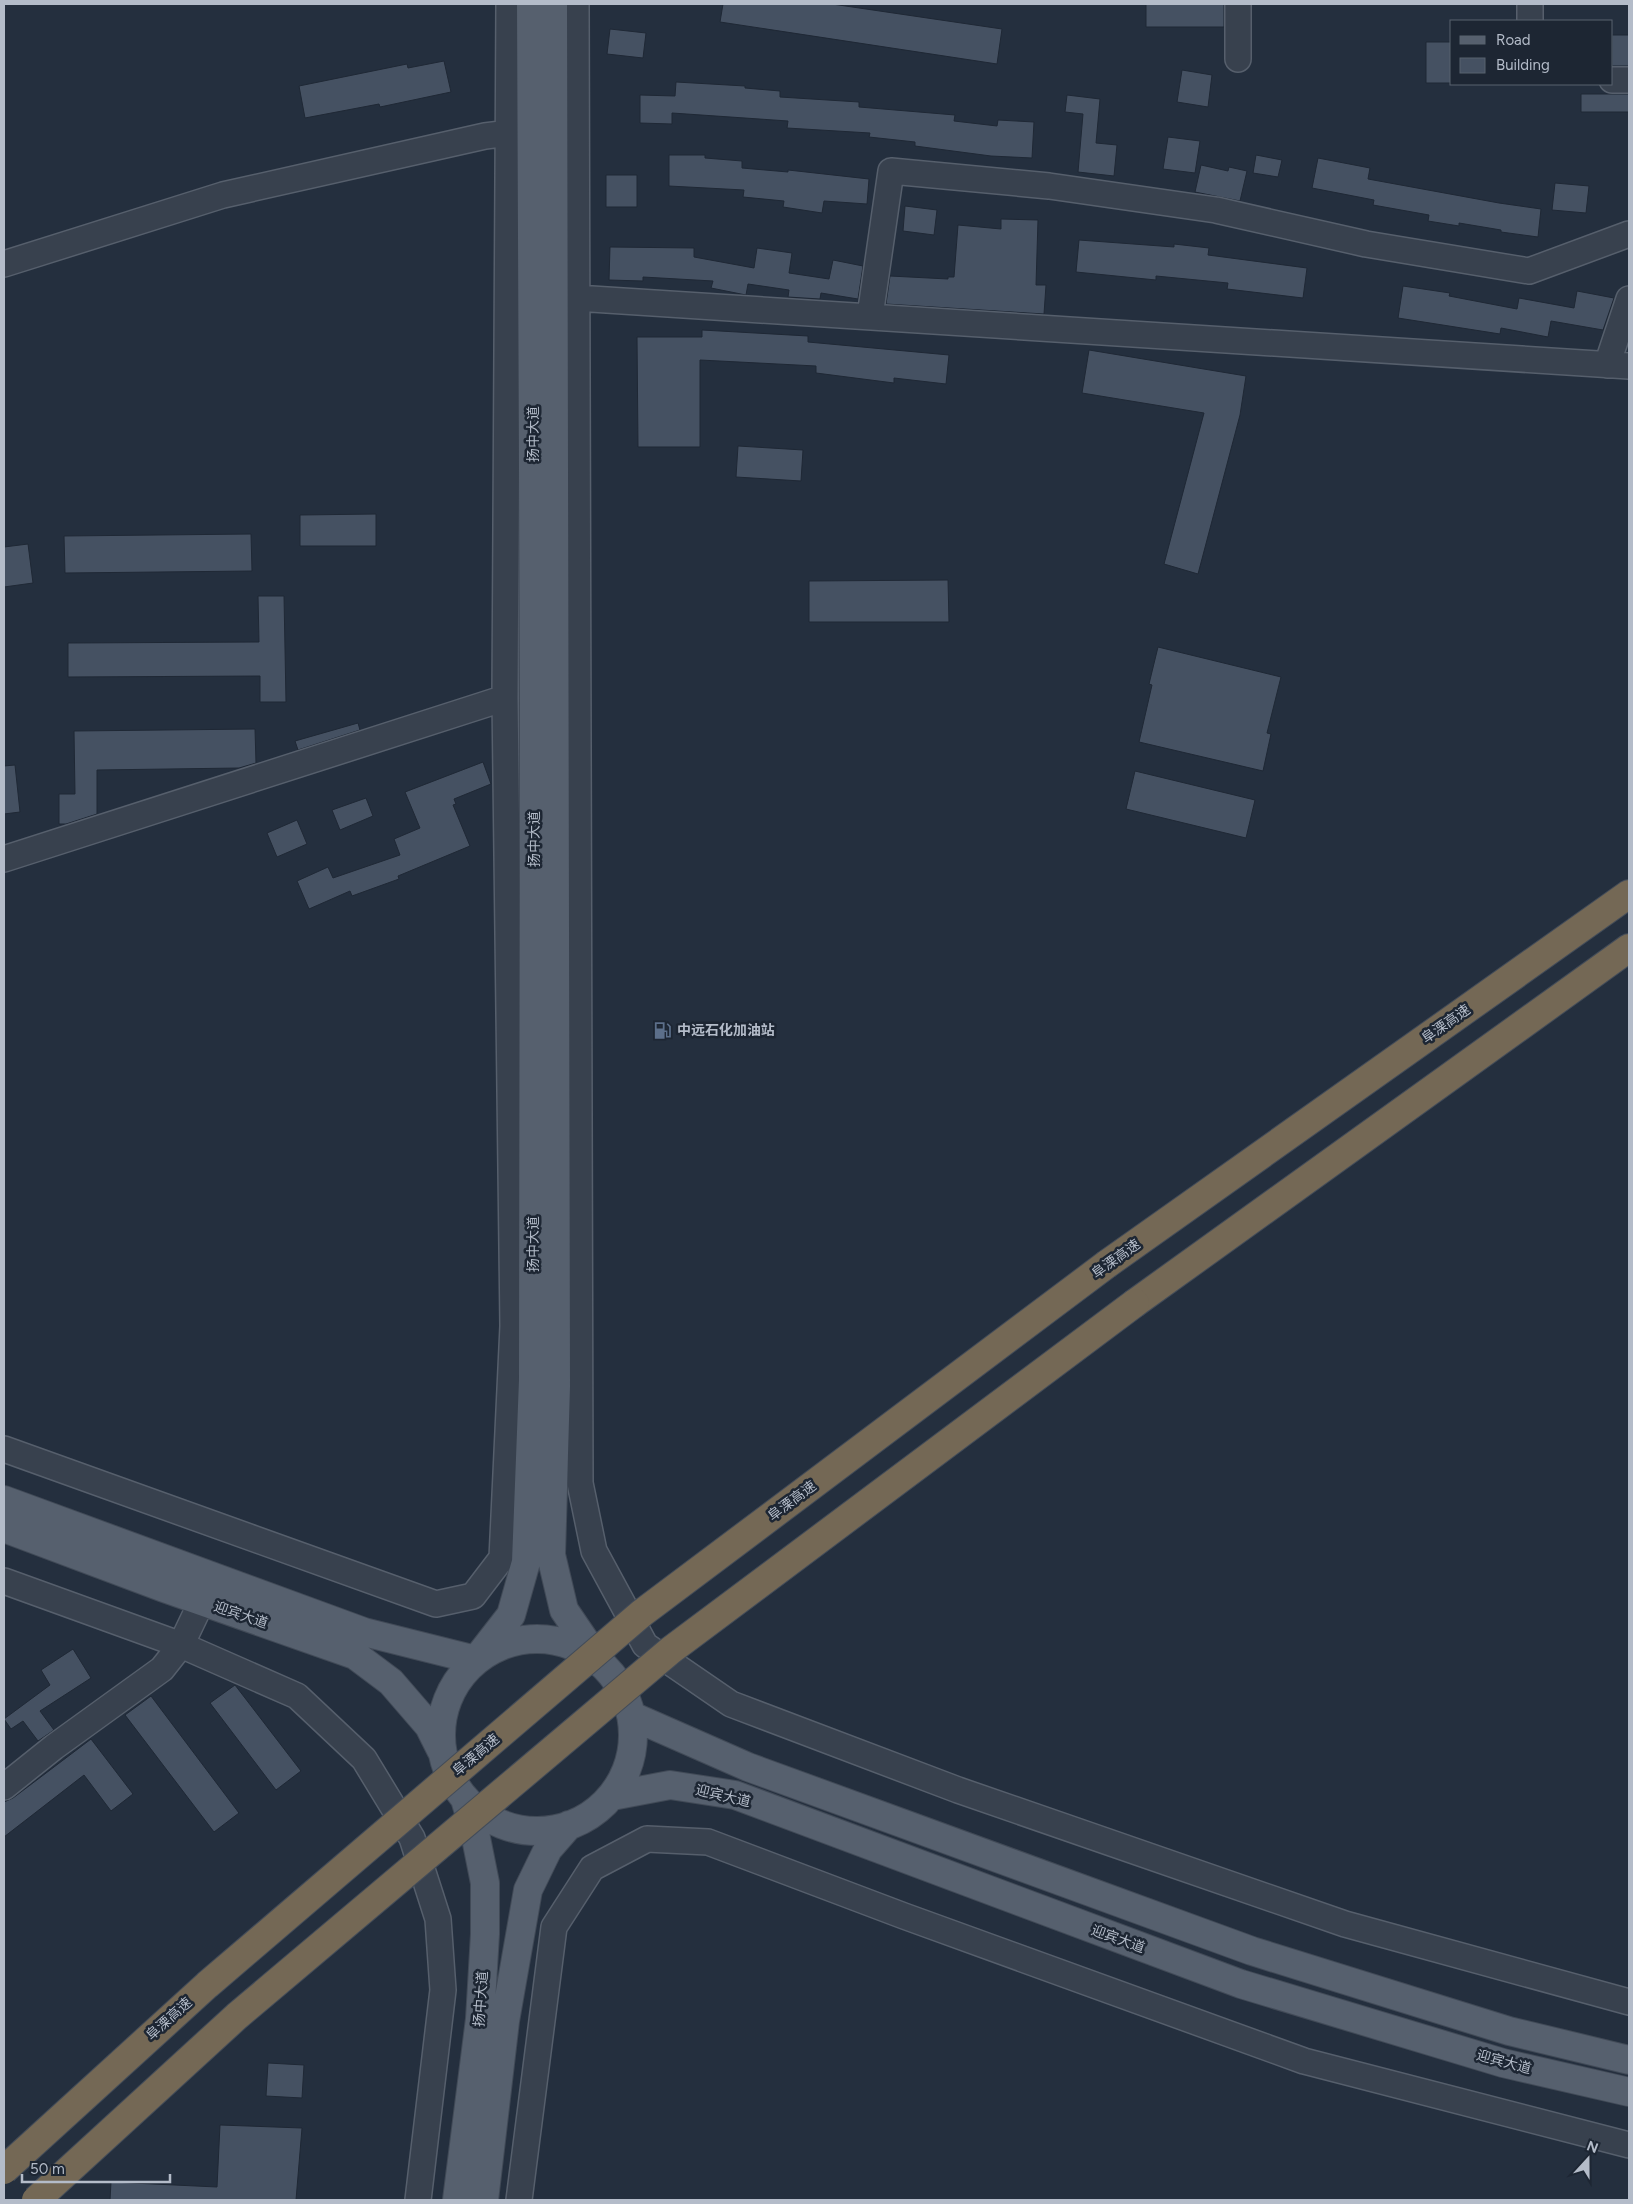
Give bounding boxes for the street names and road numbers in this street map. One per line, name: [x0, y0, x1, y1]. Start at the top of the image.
street label: 扬中大道: [525, 406, 542, 462]
street label: 扬中大道: [526, 811, 543, 867]
street label: 阜溧高速: [1418, 1001, 1474, 1047]
street label: 扬中大道: [525, 1216, 542, 1272]
street label: 阜溧高速: [1088, 1236, 1144, 1282]
street label: 阜溧高速: [765, 1477, 819, 1525]
street label: 迎宾大道: [212, 1598, 270, 1632]
street label: 阜溧高速: [449, 1730, 503, 1780]
street label: 迎宾大道: [694, 1781, 752, 1811]
street label: 迎宾大道: [1089, 1921, 1147, 1957]
street label: 扬中大道: [471, 1970, 491, 2028]
street label: 阜溧高速: [143, 1994, 195, 2044]
street label: 迎宾大道: [1475, 2047, 1533, 2077]

